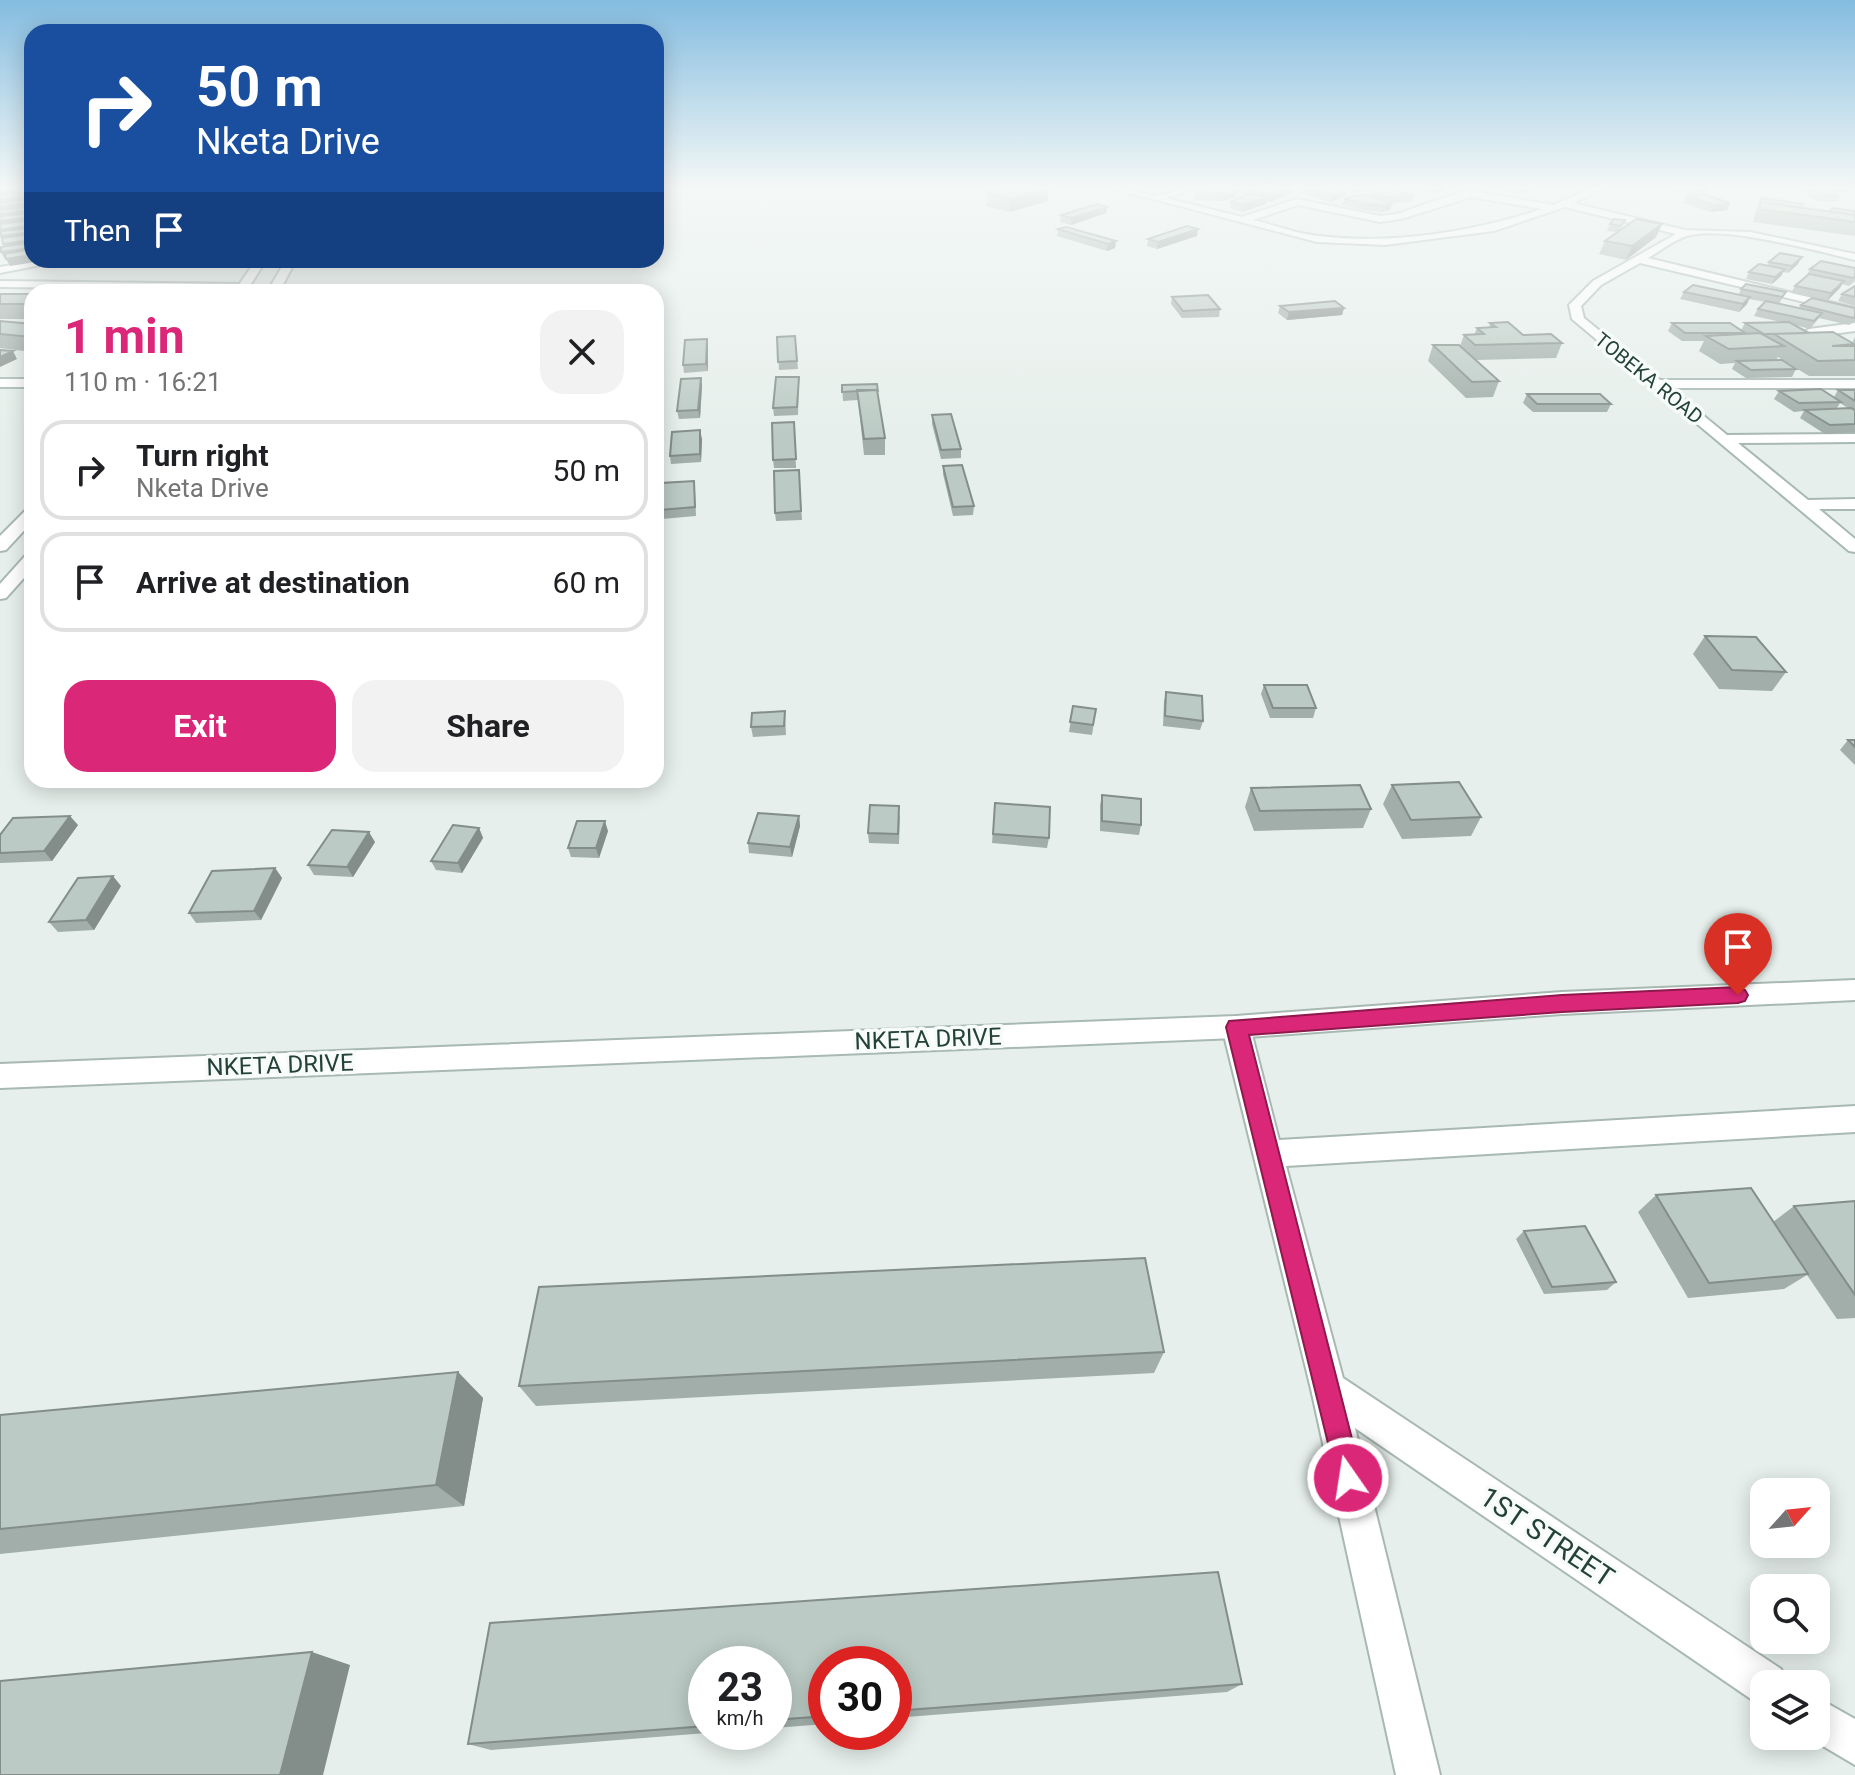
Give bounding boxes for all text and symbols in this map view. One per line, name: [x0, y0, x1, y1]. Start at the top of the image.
text: 50 m: [196, 54, 323, 120]
icon: right: [64, 56, 168, 160]
text: Nketa Drive: [196, 121, 380, 163]
icon: arrive: [147, 208, 191, 252]
text: Then: [64, 213, 131, 248]
text: 1 min: [64, 308, 185, 365]
button: close: [540, 310, 624, 394]
street label: TOBEKA ROAD: [1590, 327, 1708, 429]
text: 110 m · 16:21: [64, 367, 222, 397]
text: Turn right: [136, 438, 269, 473]
icon: right: [68, 448, 112, 492]
text: 50 m: [553, 453, 620, 488]
text: Nketa Drive: [136, 473, 269, 503]
icon: arrive: [68, 560, 112, 604]
text: Arrive at destination: [136, 565, 410, 600]
text: 60 m: [553, 565, 620, 600]
button: Exit: [64, 680, 336, 772]
button: Share: [352, 680, 624, 772]
pin: [1704, 913, 1772, 995]
icon: arrive: [1716, 925, 1760, 969]
street label: NKETA DRIVE: [854, 1022, 1002, 1056]
street label: NKETA DRIVE: [206, 1048, 354, 1082]
position arrow: [1306, 1436, 1390, 1520]
north arrow: [1750, 1478, 1830, 1558]
map controls: [1750, 1478, 1830, 1750]
street label: 1ST STREET: [1474, 1480, 1621, 1594]
button: search: [1750, 1574, 1830, 1654]
speed limit sign: 30: [808, 1646, 912, 1750]
text: 23: [717, 1664, 763, 1711]
button: layers: [1750, 1670, 1830, 1750]
text: km/h: [717, 1706, 763, 1730]

